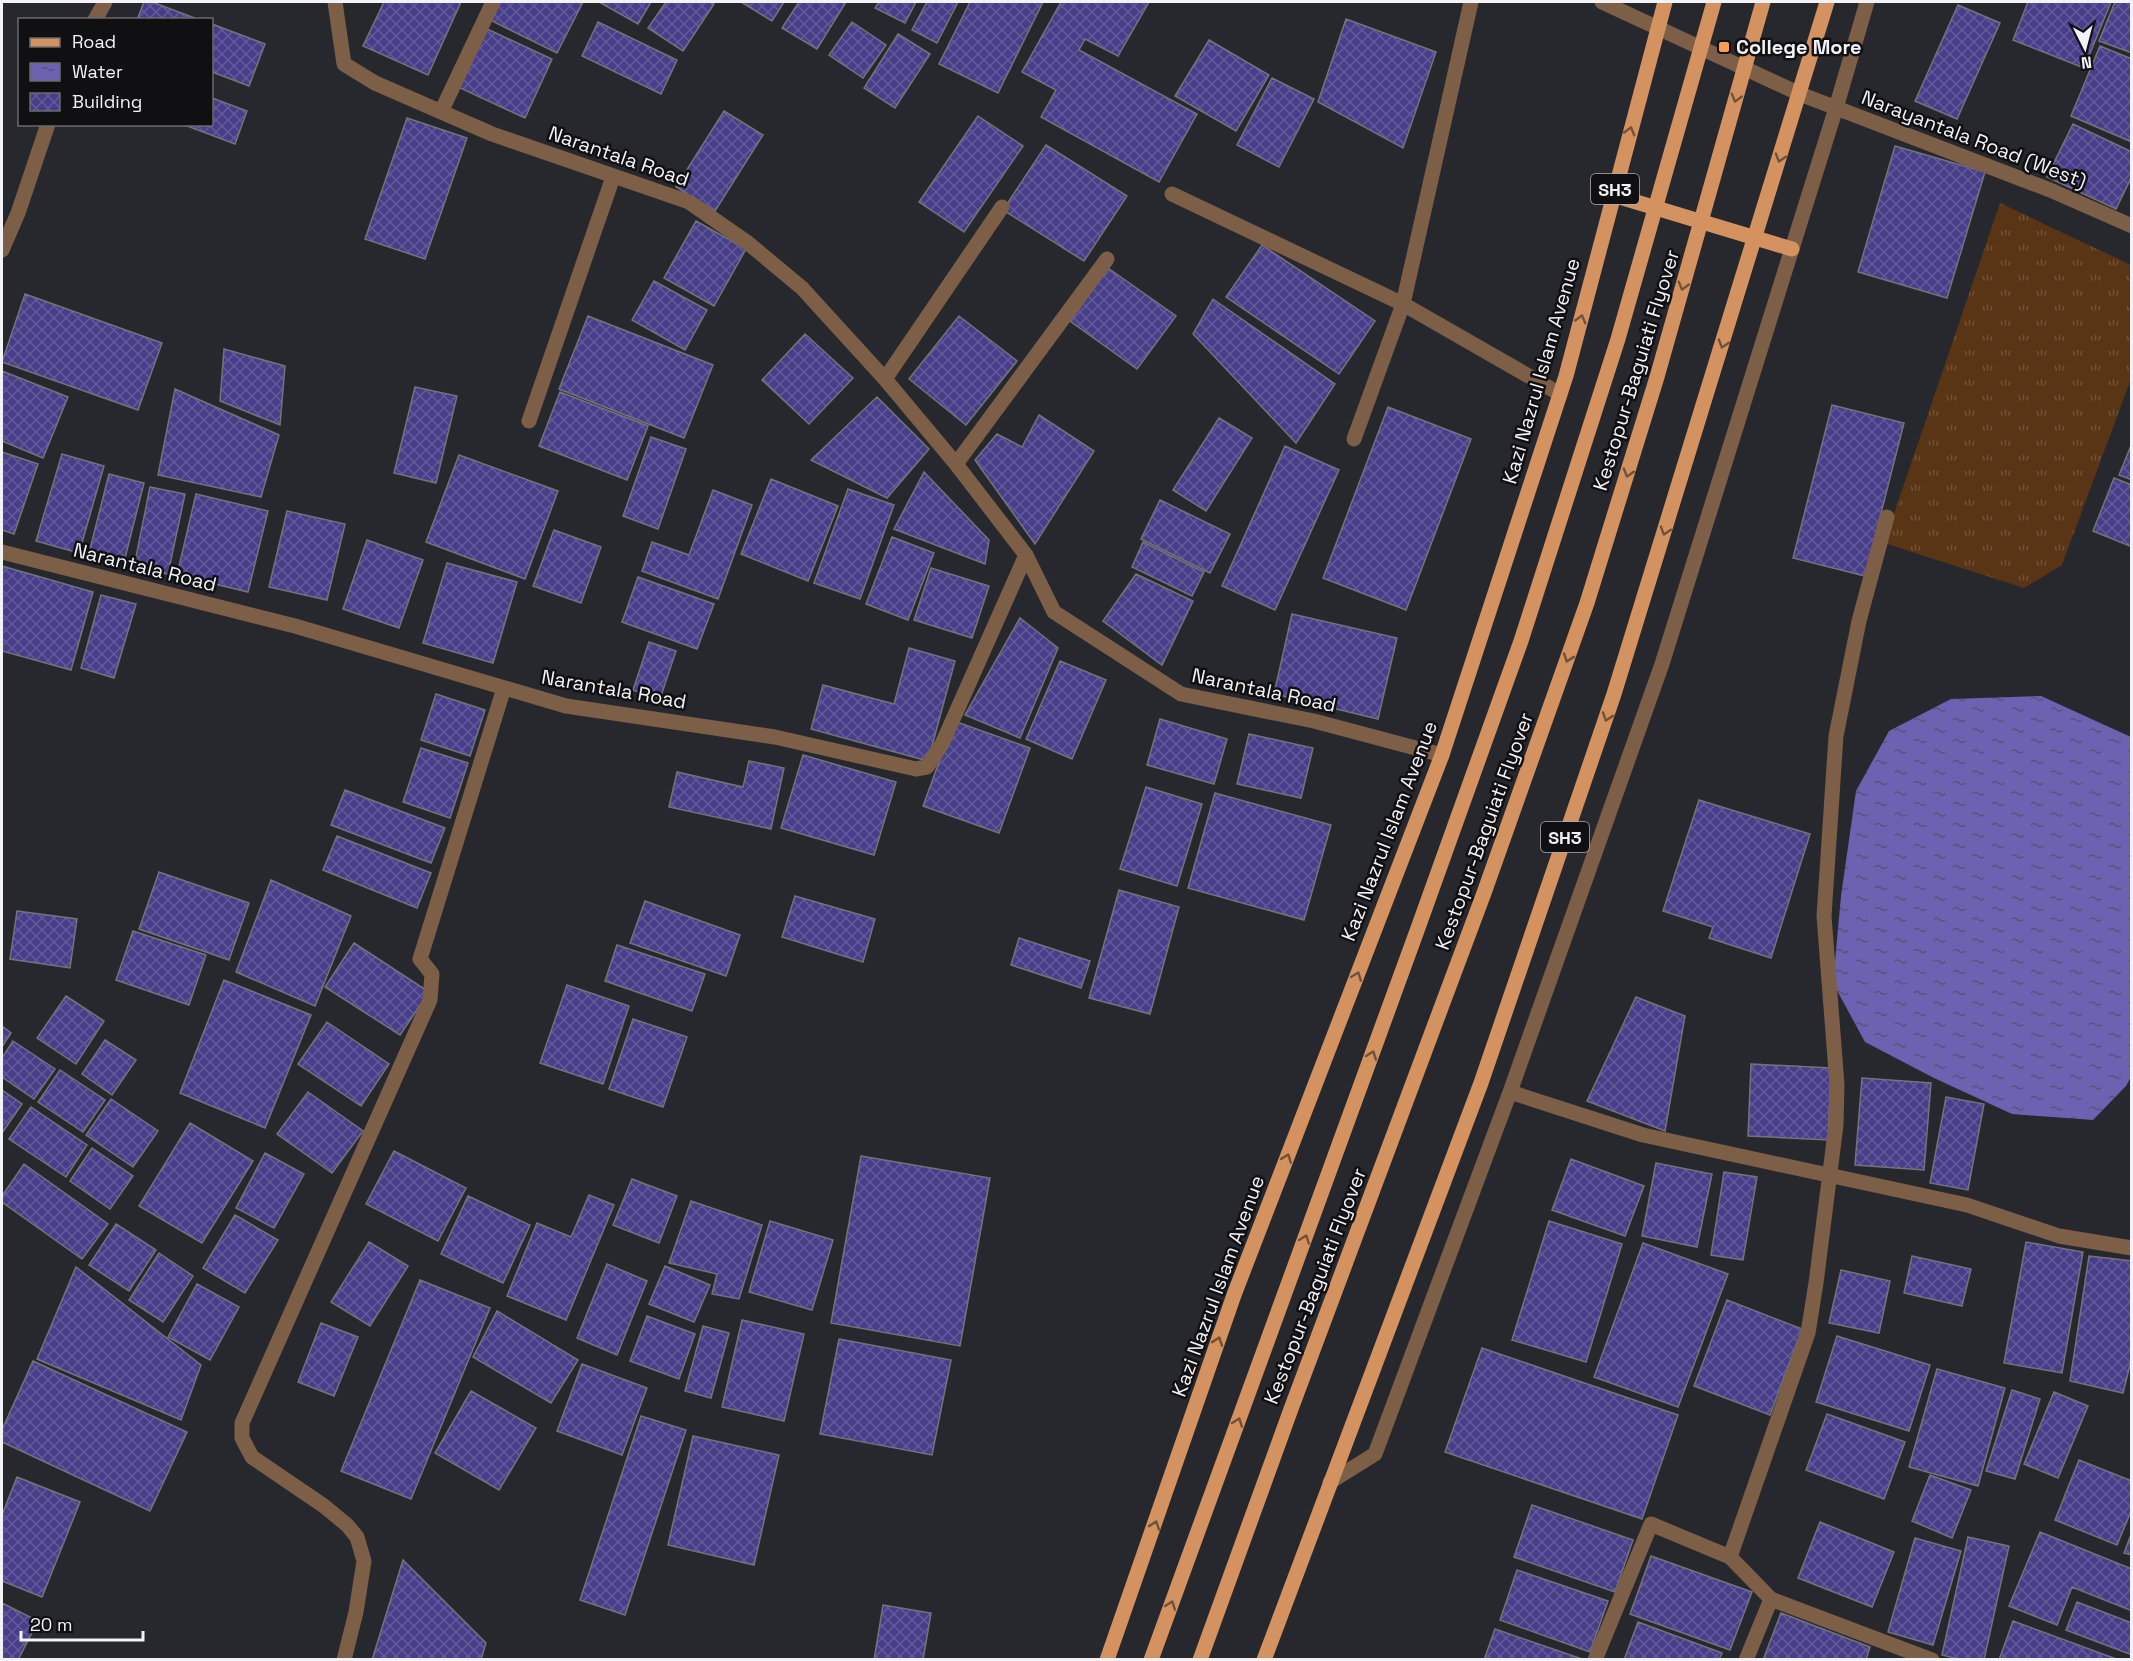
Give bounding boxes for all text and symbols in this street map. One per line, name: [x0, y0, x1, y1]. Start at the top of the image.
legend: [18, 18, 213, 126]
north arrow: [2055, 18, 2115, 78]
text: Road: [72, 30, 116, 53]
place label: College More: [1736, 34, 1862, 60]
marker: College More: [1717, 40, 1731, 54]
text: N: [2080, 51, 2093, 73]
text: Water: [72, 60, 123, 83]
street label: Narayantala Road (West): [1858, 84, 2090, 194]
text: Building: [72, 90, 142, 113]
one-way arrow: [1731, 92, 1743, 103]
street label: Narantala Road: [545, 120, 693, 192]
one-way arrow: [1623, 126, 1636, 136]
one-way arrow: [1775, 152, 1787, 163]
road number: SH3: [1591, 174, 1639, 204]
street label: Kestopur-Baguiati Flyover: [1587, 246, 1685, 494]
street label: Kazi Nazrul Islam Avenue: [1496, 255, 1586, 487]
one-way arrow: [1678, 280, 1690, 291]
one-way arrow: [1573, 314, 1586, 324]
one-way arrow: [1718, 338, 1730, 349]
one-way arrow: [1623, 467, 1635, 478]
one-way arrow: [1660, 525, 1672, 536]
street label: Narantala Road: [71, 537, 219, 597]
one-way arrow: [1562, 653, 1575, 663]
street label: Narantala Road: [1190, 662, 1338, 718]
street label: Narantala Road: [539, 663, 689, 715]
street label: Kestopur-Baguiati Flyover: [1429, 709, 1539, 953]
one-way arrow: [1601, 711, 1614, 722]
street label: Kazi Nazrul Islam Avenue: [1335, 717, 1443, 945]
road number: SH3: [1541, 822, 1589, 852]
one-way arrow: [1349, 971, 1362, 982]
one-way arrow: [1365, 1050, 1378, 1061]
one-way arrow: [1279, 1154, 1292, 1164]
street label: Kestopur-Baguiati Flyover: [1258, 1164, 1372, 1408]
street label: Kazi Nazrul Islam Avenue: [1166, 1172, 1270, 1400]
one-way arrow: [1298, 1234, 1311, 1244]
one-way arrow: [1211, 1336, 1224, 1347]
one-way arrow: [1231, 1417, 1244, 1428]
one-way arrow: [1147, 1520, 1160, 1531]
one-way arrow: [1164, 1600, 1176, 1611]
scale bar: [21, 1604, 142, 1642]
text: 20 m: [30, 1613, 73, 1636]

